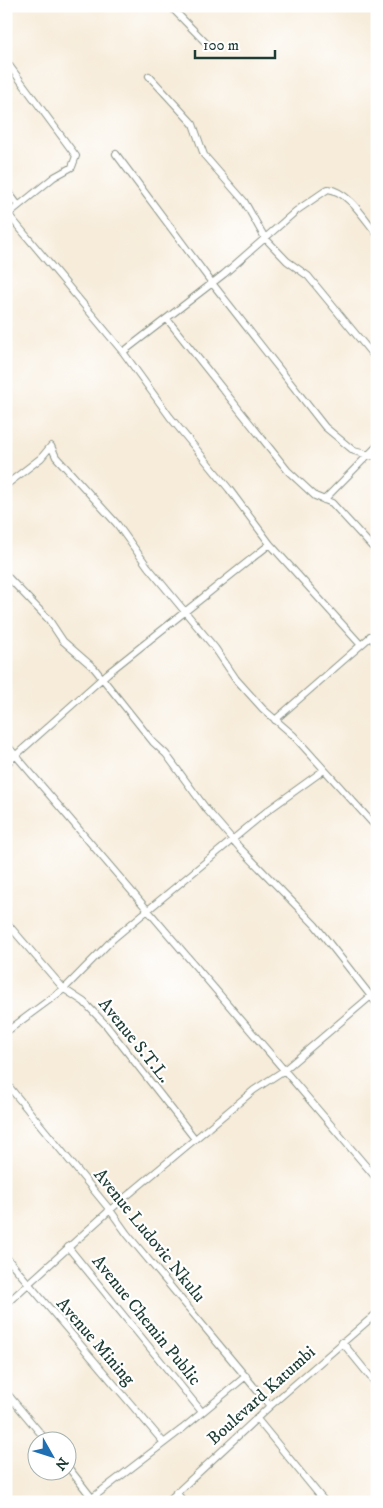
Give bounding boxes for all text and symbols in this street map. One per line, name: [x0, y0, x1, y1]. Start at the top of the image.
scale bar: [195, 28, 276, 60]
text: 100 m: [203, 36, 239, 55]
street label: Avenue S.T.L.: [93, 994, 175, 1088]
street label: Avenue Ludovic Nkulu: [89, 1164, 210, 1307]
street label: Avenue Chemin Public: [87, 1251, 206, 1390]
street label: Avenue Mining: [51, 1293, 139, 1390]
street label: Boulevard Katumbi: [203, 1341, 320, 1450]
north arrow: [28, 1430, 78, 1480]
text: N: [50, 1453, 72, 1474]

